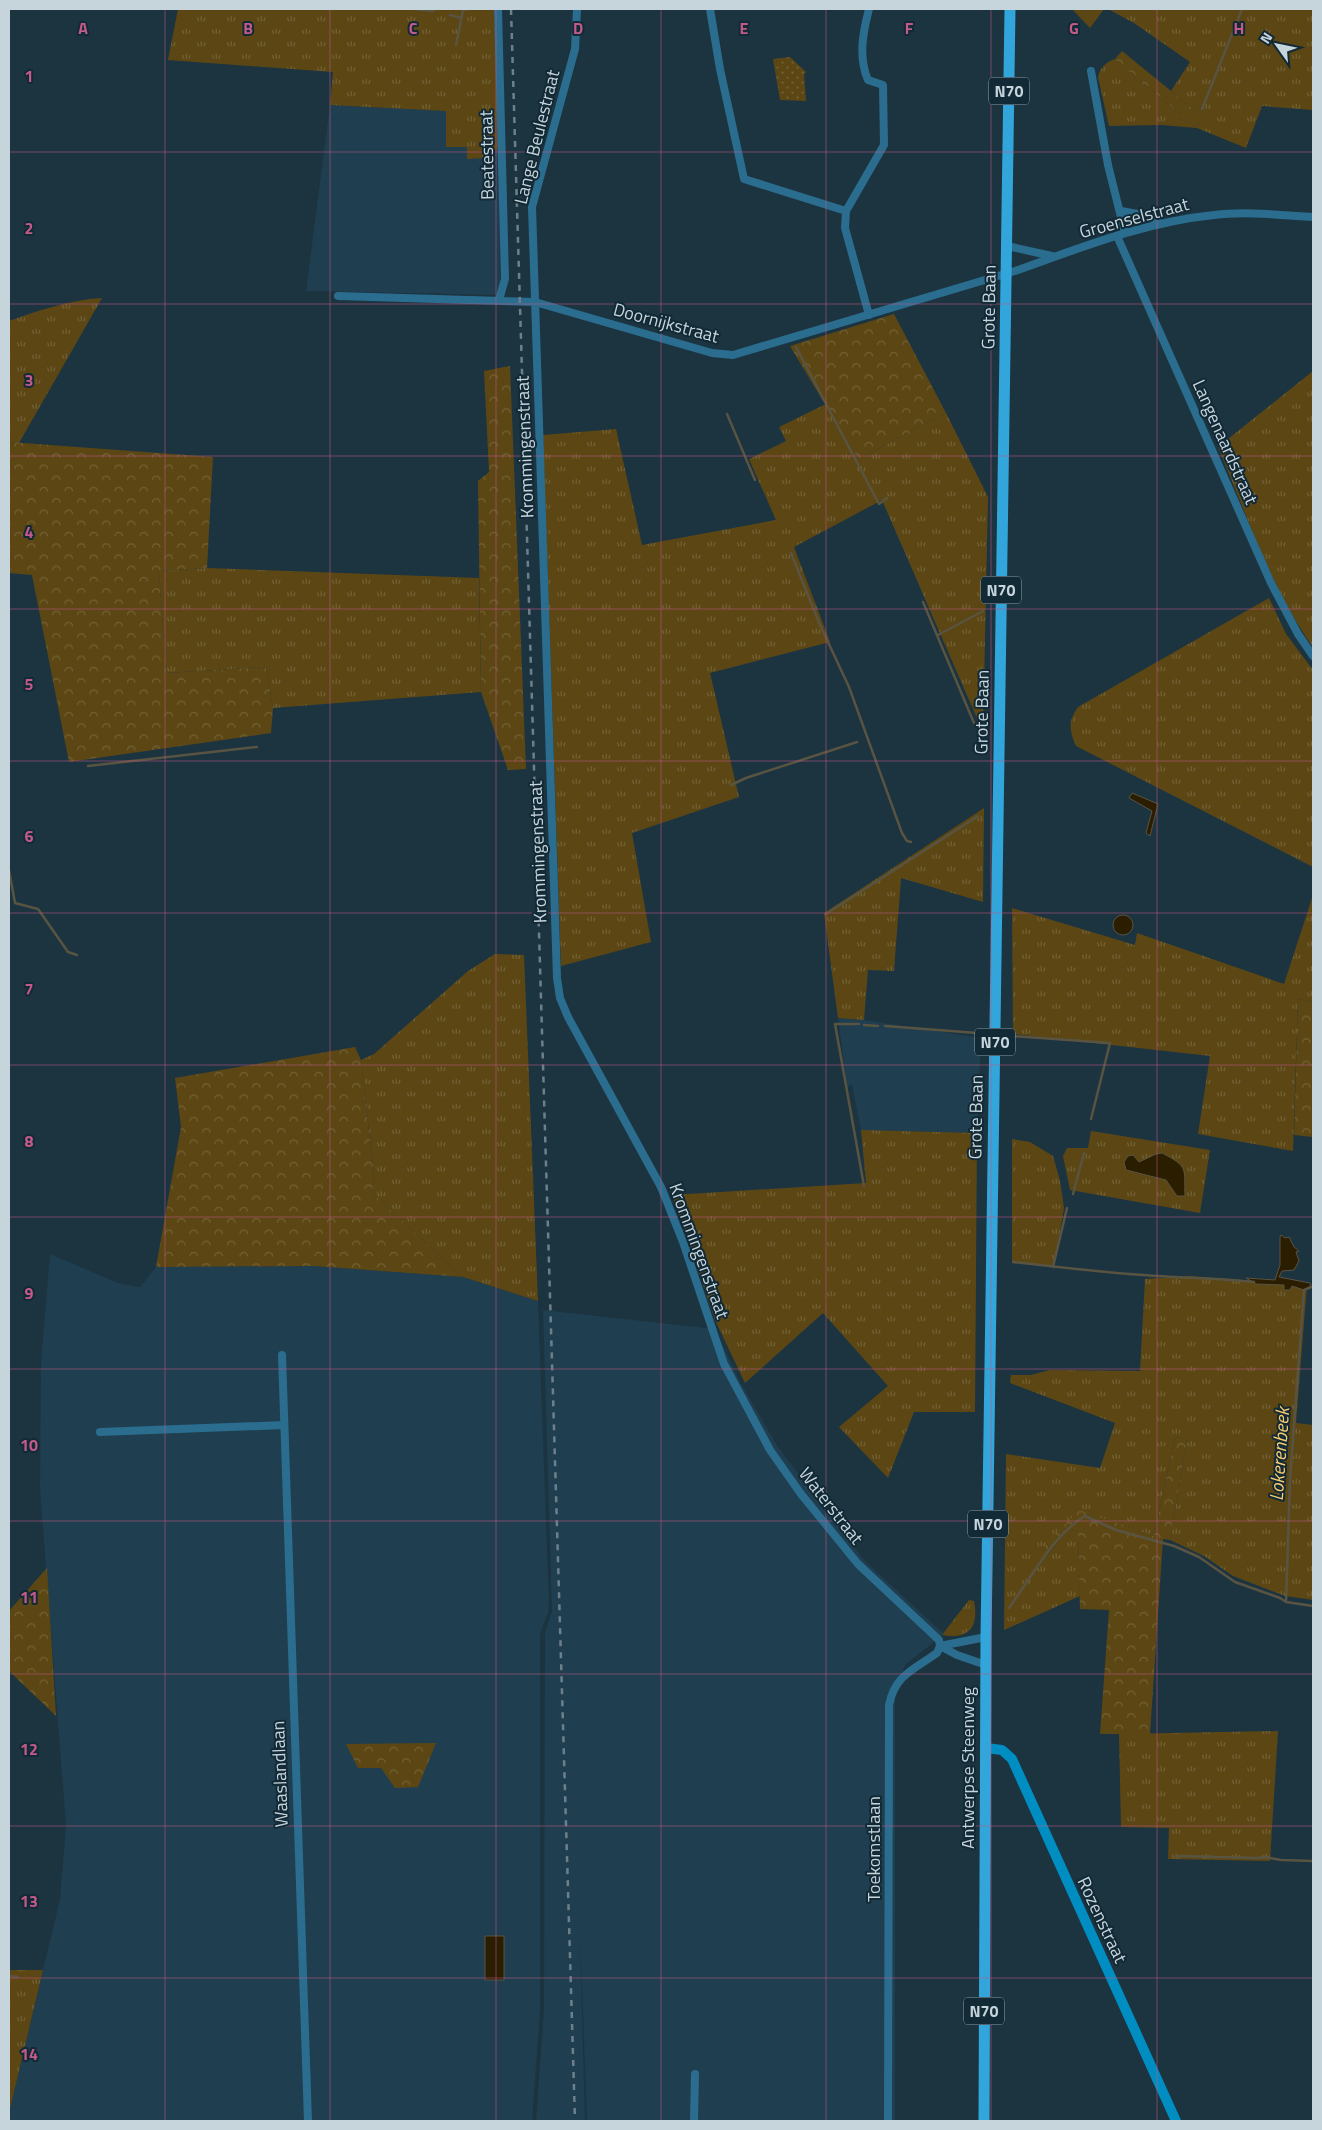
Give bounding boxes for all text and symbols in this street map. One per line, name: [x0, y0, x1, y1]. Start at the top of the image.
text: A: [78, 16, 88, 40]
text: B: [243, 16, 253, 40]
text: C: [409, 16, 418, 40]
text: D: [573, 16, 583, 40]
text: E: [740, 16, 749, 40]
text: F: [905, 16, 914, 40]
text: G: [1069, 16, 1079, 40]
text: H: [1234, 16, 1244, 40]
north arrow: [1252, 20, 1302, 70]
text: N: [1254, 28, 1277, 47]
text: 1: [25, 64, 33, 88]
street label: Lange Beulestraat: [507, 66, 566, 207]
road number: N70: [989, 78, 1029, 104]
street label: Beatestraat: [472, 109, 501, 200]
street label: Groenselstraat: [1076, 190, 1192, 245]
text: 2: [25, 216, 33, 240]
street label: Grote Baan: [974, 264, 1003, 350]
street label: Doornijkstraat: [610, 295, 723, 350]
text: 3: [25, 368, 33, 392]
street label: Krommingenstraat: [508, 375, 540, 519]
street label: Langenaardstraat: [1186, 375, 1265, 509]
text: 4: [25, 520, 34, 544]
road number: N70: [981, 576, 1021, 604]
street label: Grote Baan: [967, 669, 996, 755]
text: 5: [25, 672, 34, 696]
street label: Krommingenstraat: [521, 780, 553, 924]
text: 6: [25, 824, 34, 848]
text: 7: [25, 977, 33, 1001]
road number: N70: [975, 1028, 1015, 1056]
street label: Grote Baan: [961, 1074, 990, 1160]
text: 8: [25, 1129, 34, 1153]
street label: Krommingenstraat: [662, 1179, 737, 1323]
text: 9: [25, 1281, 34, 1305]
water label: Lokerenbeek: [1261, 1404, 1296, 1502]
text: 10: [20, 1433, 38, 1457]
street label: Waterstraat: [793, 1461, 871, 1551]
road number: N70: [968, 1510, 1008, 1538]
text: 11: [20, 1585, 38, 1609]
street label: Antwerpse Steenweg: [954, 1687, 981, 1849]
street label: Waaslandlaan: [264, 1720, 295, 1828]
text: 12: [20, 1737, 38, 1761]
street label: Toekomstlaan: [860, 1796, 887, 1902]
street label: Rozenstraat: [1071, 1872, 1135, 1968]
text: 13: [20, 1889, 38, 1913]
road number: N70: [964, 1998, 1004, 2024]
text: 14: [20, 2042, 38, 2066]

